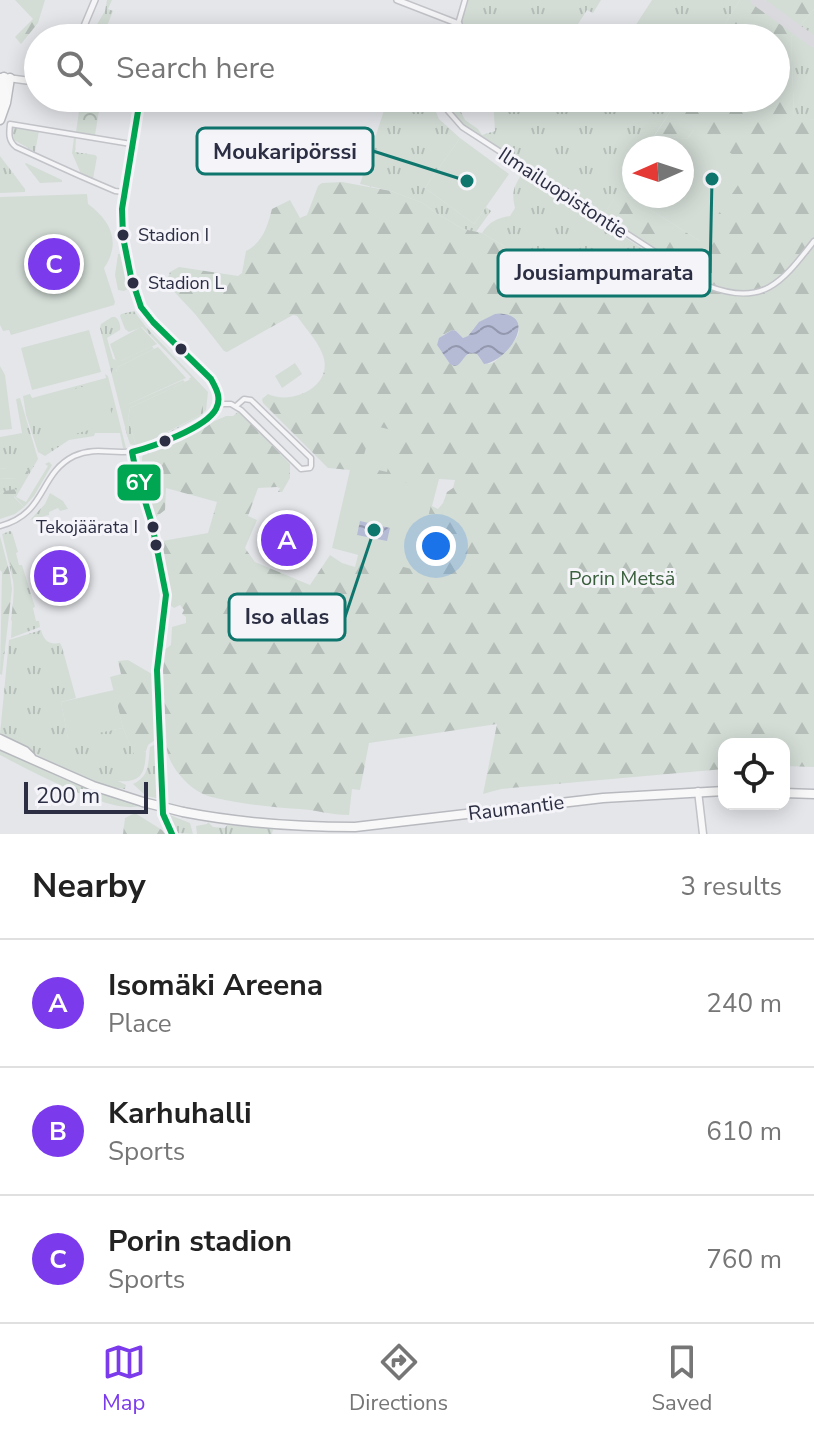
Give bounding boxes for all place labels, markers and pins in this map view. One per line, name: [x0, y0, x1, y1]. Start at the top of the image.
callout: Moukaripörssi: [197, 128, 373, 174]
place label: Stadion I: [138, 223, 209, 247]
marker: Stadion I: [115, 227, 131, 243]
pin: C: [28, 234, 80, 294]
callout: Jousiampumarata: [498, 250, 710, 296]
place label: Stadion L: [148, 271, 224, 295]
marker: Stadion L: [125, 275, 141, 291]
unlabelled marker: [173, 341, 189, 357]
unlabelled marker: [157, 433, 173, 449]
pin: A: [261, 510, 313, 570]
place label: Tekojäärata I: [36, 515, 138, 539]
marker: Tekojäärata I: [145, 519, 161, 535]
unlabelled marker: [148, 537, 164, 553]
pin: B: [34, 546, 86, 606]
callout: Iso allas: [229, 594, 345, 640]

